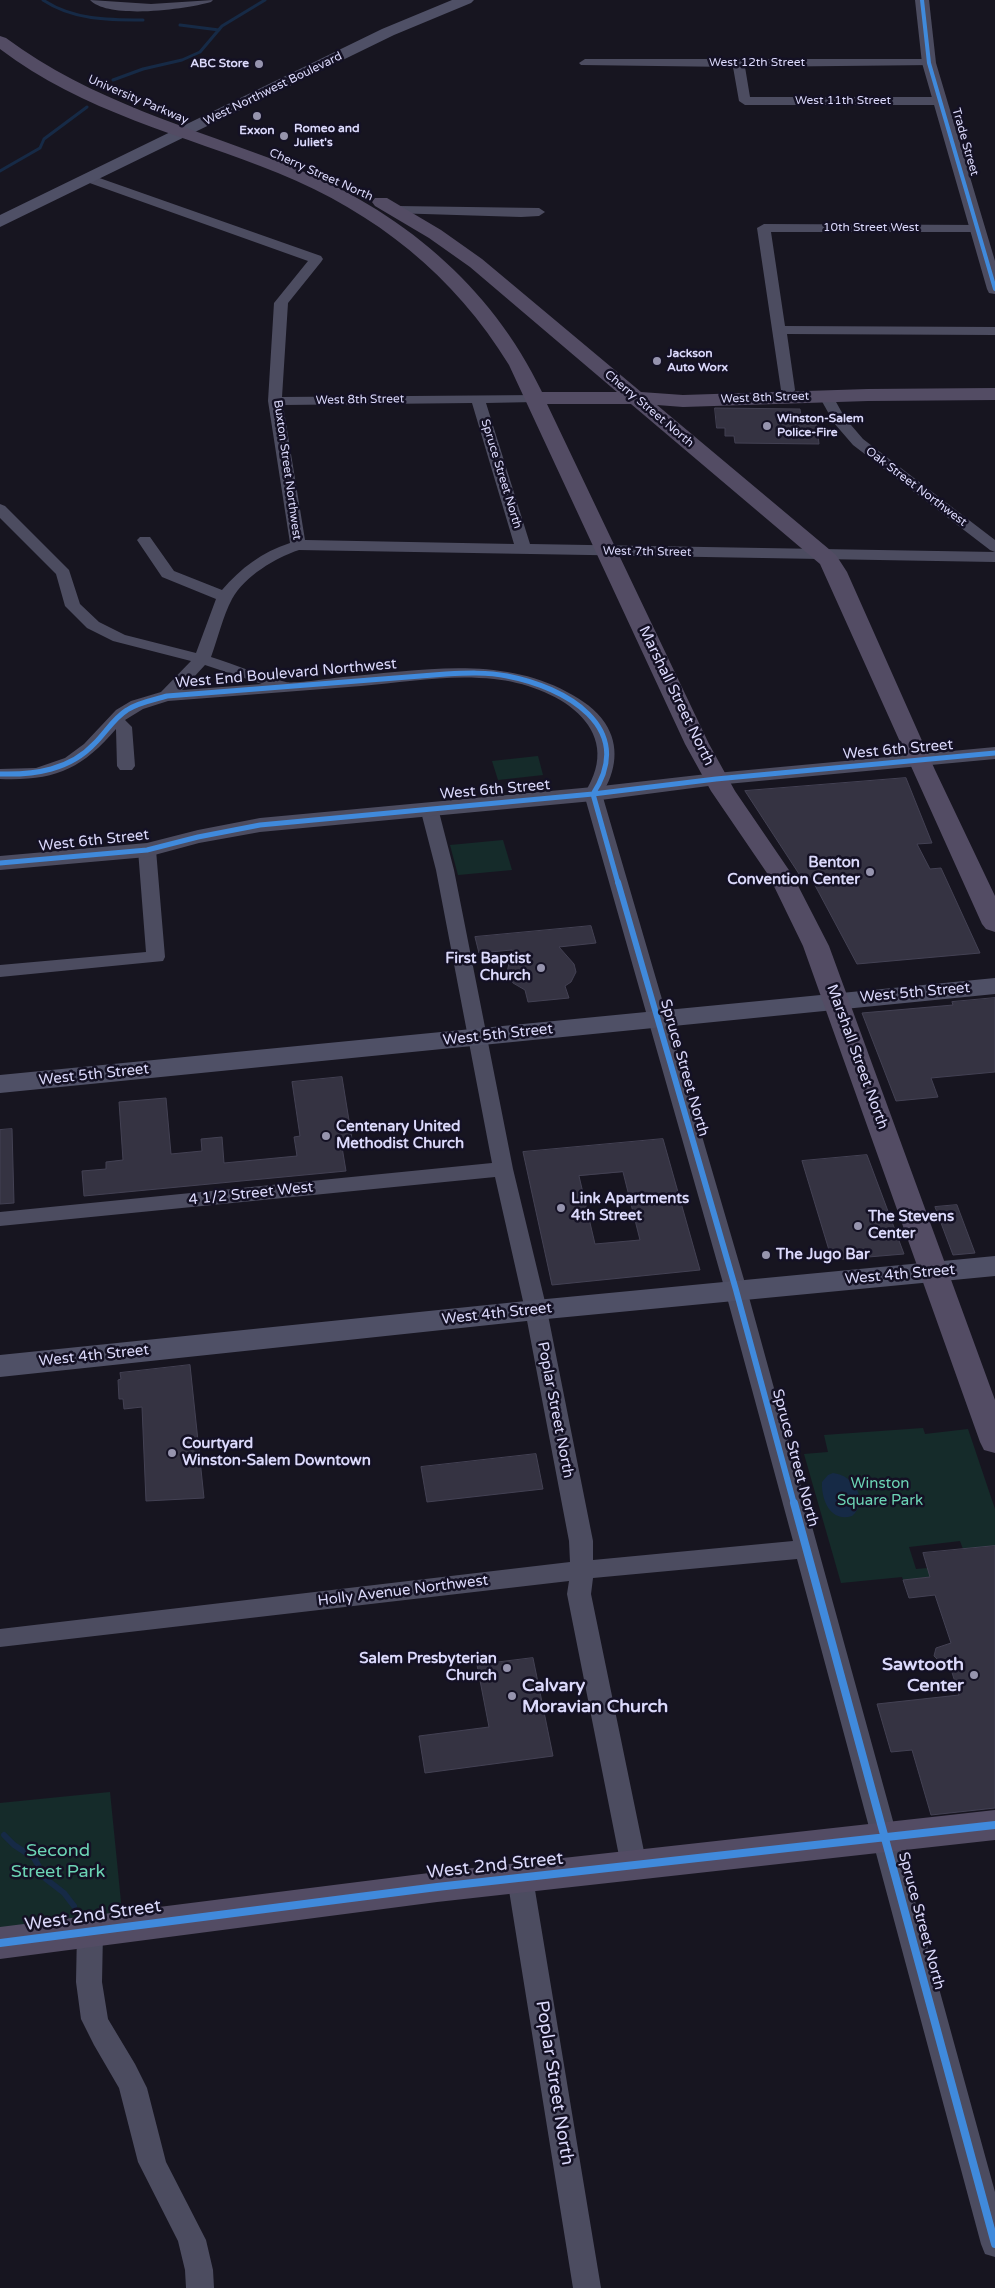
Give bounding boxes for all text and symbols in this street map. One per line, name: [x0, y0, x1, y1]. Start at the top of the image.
street label: West Northwest Boulevard: [201, 49, 345, 129]
street label: West 12th Street: [709, 56, 805, 70]
place label: ABC Store: [190, 57, 249, 71]
marker: ABC Store: [253, 58, 265, 70]
street label: University Parkway: [86, 72, 190, 128]
street label: West 11th Street: [795, 94, 891, 108]
street label: Trade Street: [948, 107, 982, 177]
marker: Exxon: [251, 110, 263, 122]
place label: Romeo and Juliet's: [294, 122, 360, 150]
place label: Exxon: [239, 124, 275, 138]
marker: Romeo and Juliet's: [278, 130, 290, 142]
street label: Cherry Street North: [267, 146, 375, 204]
street label: 10th Street West: [823, 221, 919, 235]
place label: Jackson Auto Worx: [667, 347, 728, 375]
marker: Jackson Auto Worx: [651, 355, 663, 367]
street label: Cherry Street North: [602, 368, 696, 450]
street label: West 8th Street: [720, 389, 810, 407]
street label: West 8th Street: [316, 392, 404, 408]
street label: Buxton Street Northwest: [270, 399, 304, 541]
place label: Winston-Salem Police-Fire: [777, 412, 864, 440]
street label: Spruce Street North: [477, 418, 525, 530]
marker: Winston-Salem Police-Fire: [761, 420, 773, 432]
street label: Oak Street Northwest: [863, 444, 969, 530]
street label: West 7th Street: [603, 544, 691, 560]
street label: Marshall Street North: [634, 623, 718, 769]
street label: West End Boulevard Northwest: [175, 655, 397, 693]
street label: West 6th Street: [842, 736, 954, 764]
street label: West 6th Street: [439, 776, 551, 804]
street label: West 6th Street: [38, 826, 150, 856]
place label: Benton Convention Center: [727, 854, 860, 889]
marker: Benton Convention Center: [864, 866, 876, 878]
place label: First Baptist Church: [445, 950, 531, 985]
marker: First Baptist Church: [535, 962, 547, 974]
street label: West 5th Street: [859, 979, 971, 1007]
street label: Marshall Street North: [822, 982, 892, 1132]
street label: Spruce Street North: [656, 997, 712, 1139]
street label: West 5th Street: [442, 1020, 554, 1050]
street label: West 5th Street: [38, 1060, 150, 1090]
place label: Centenary United Methodist Church: [336, 1118, 464, 1153]
marker: Centenary United Methodist Church: [320, 1130, 332, 1142]
street label: 4 1/2 Street West: [188, 1178, 314, 1210]
place label: Link Apartments 4th Street: [571, 1190, 689, 1225]
marker: Link Apartments 4th Street: [555, 1202, 567, 1214]
place label: The Stevens Center: [868, 1208, 954, 1243]
marker: The Stevens Center: [852, 1220, 864, 1232]
place label: The Jugo Bar: [776, 1246, 870, 1264]
marker: The Jugo Bar: [760, 1249, 772, 1261]
street label: West 4th Street: [844, 1261, 956, 1289]
street label: West 4th Street: [441, 1299, 553, 1329]
street label: Poplar Street North: [533, 1340, 577, 1480]
street label: West 4th Street: [38, 1341, 150, 1371]
street label: Spruce Street North: [768, 1387, 822, 1529]
place label: Courtyard Winston-Salem Downtown: [182, 1435, 371, 1470]
marker: Courtyard Winston-Salem Downtown: [166, 1447, 178, 1459]
park label: Winston Square Park: [837, 1475, 923, 1510]
street label: Holly Avenue Northwest: [317, 1572, 489, 1610]
place label: Salem Presbyterian Church: [359, 1650, 497, 1685]
place label: Sawtooth Center: [882, 1654, 964, 1696]
marker: Salem Presbyterian Church: [501, 1662, 513, 1674]
marker: Sawtooth Center: [968, 1669, 980, 1681]
place label: Calvary Moravian Church: [522, 1675, 668, 1718]
marker: Calvary Moravian Church: [506, 1690, 518, 1702]
park label: Second Street Park: [11, 1840, 105, 1882]
street label: West 2nd Street: [426, 1848, 564, 1884]
street label: Spruce Street North: [894, 1850, 948, 1992]
street label: West 2nd Street: [23, 1896, 163, 1936]
street label: Poplar Street North: [530, 1999, 578, 2167]

